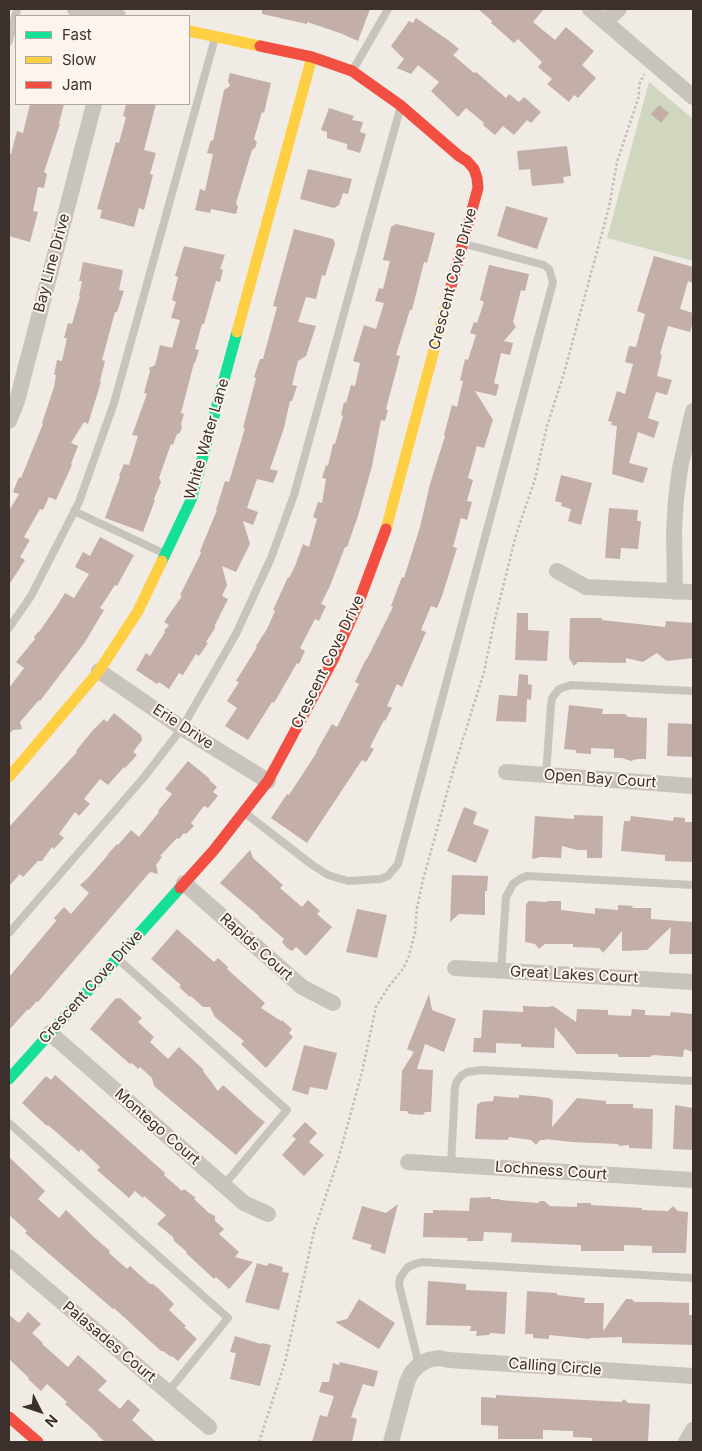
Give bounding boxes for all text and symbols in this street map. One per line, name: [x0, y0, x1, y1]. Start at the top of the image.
legend: [15, 15, 190, 105]
text: Fast: [62, 25, 92, 44]
text: Slow: [62, 50, 96, 69]
text: Jam: [62, 75, 92, 94]
street label: Crescent Cove Drive: [425, 206, 481, 352]
street label: Bay Line Drive: [30, 211, 74, 315]
street label: White Water Lane: [181, 376, 233, 502]
street label: Crescent Cove Drive: [288, 592, 368, 732]
street label: Erie Drive: [149, 701, 217, 753]
street label: Open Bay Court: [543, 766, 657, 792]
street label: Rapids Court: [216, 910, 296, 984]
street label: Crescent Cove Drive: [35, 927, 147, 1047]
street label: Great Lakes Court: [509, 963, 639, 987]
street label: Montego Court: [111, 1085, 203, 1169]
street label: Lochness Court: [494, 1158, 608, 1184]
street label: Palasades Court: [59, 1298, 159, 1386]
street label: Calling Circle: [508, 1355, 602, 1379]
north arrow: [15, 1386, 65, 1436]
text: N: [42, 1412, 62, 1431]

